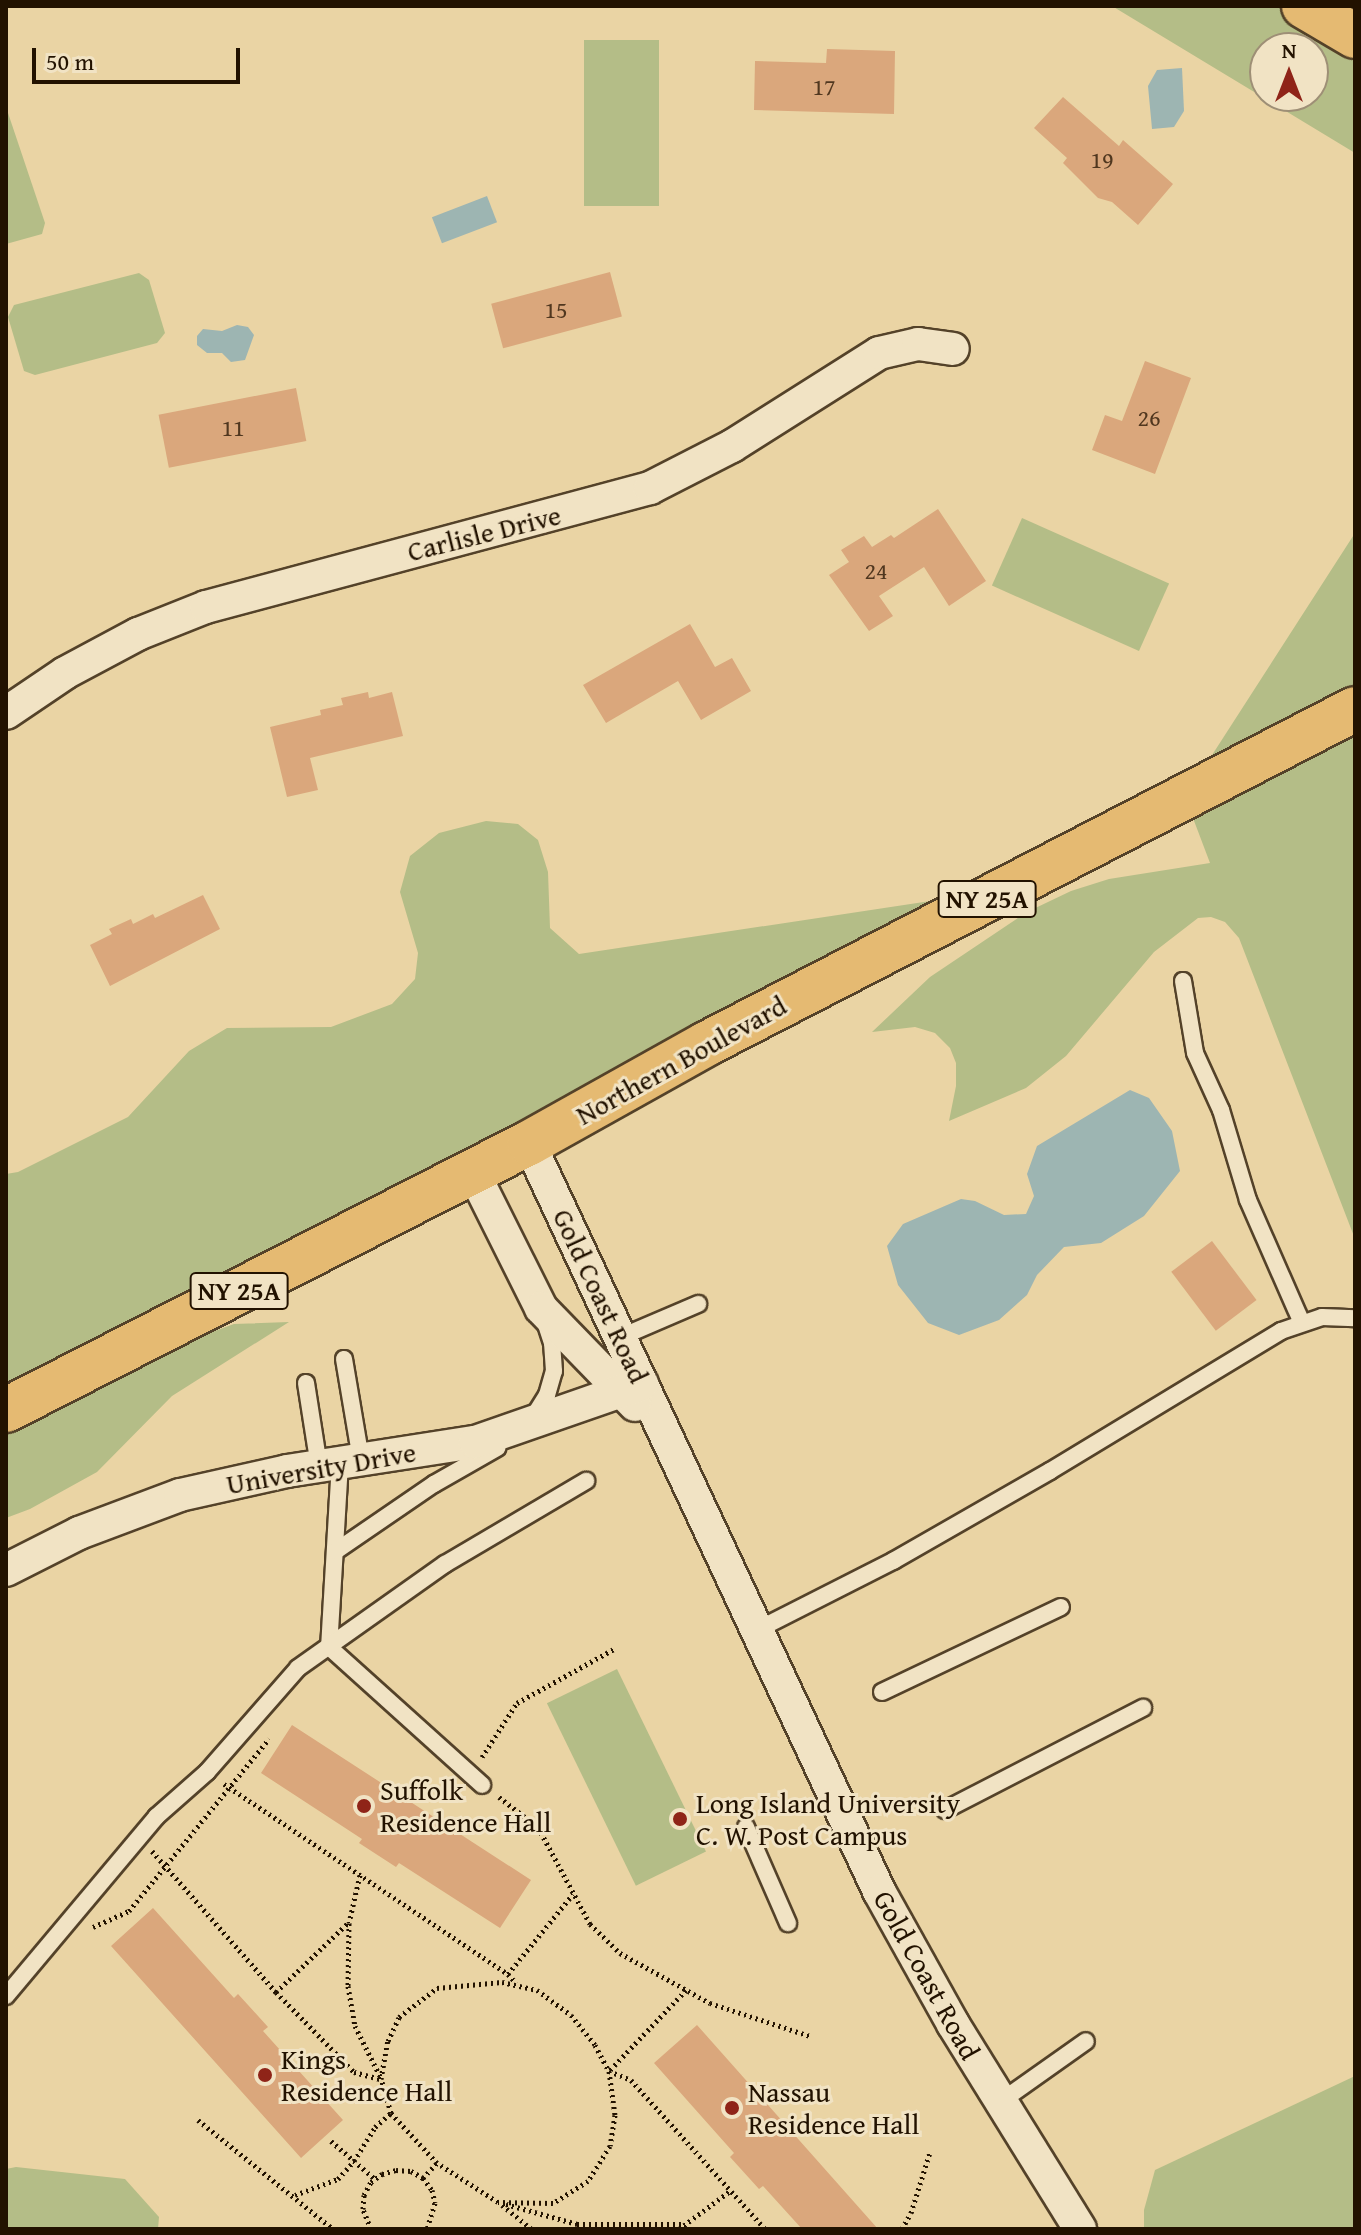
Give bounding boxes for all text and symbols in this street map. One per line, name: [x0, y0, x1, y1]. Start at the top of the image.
scale bar: [36, 32, 244, 82]
north arrow: [1249, 32, 1329, 112]
text: N: [1282, 34, 1296, 66]
text: 50 m: [46, 44, 94, 79]
house number: 17: [812, 73, 836, 101]
house number: 19: [1090, 146, 1114, 174]
house number: 15: [544, 296, 568, 324]
house number: 26: [1137, 404, 1161, 432]
house number: 11: [221, 414, 245, 442]
street label: Carlisle Drive: [404, 498, 564, 568]
house number: 24: [864, 557, 888, 585]
road number: NY 25A: [937, 877, 1037, 921]
street label: Northern Boulevard: [570, 988, 792, 1132]
street label: Gold Coast Road: [546, 1204, 656, 1388]
road number: NY 25A: [189, 1269, 289, 1313]
street label: University Drive: [224, 1435, 418, 1501]
place label: Suffolk Residence Hall: [380, 1773, 551, 1839]
place label: Long Island University C. W. Post Campus: [696, 1786, 960, 1852]
marker: Suffolk Residence Hall: [355, 1797, 373, 1815]
marker: Long Island University C. W. Post Campus: [671, 1810, 689, 1828]
street label: Gold Coast Road: [867, 1885, 987, 2065]
place label: Kings Residence Hall: [281, 2042, 452, 2108]
marker: Kings Residence Hall: [256, 2066, 274, 2084]
place label: Nassau Residence Hall: [748, 2075, 919, 2141]
marker: Nassau Residence Hall: [723, 2099, 741, 2117]

